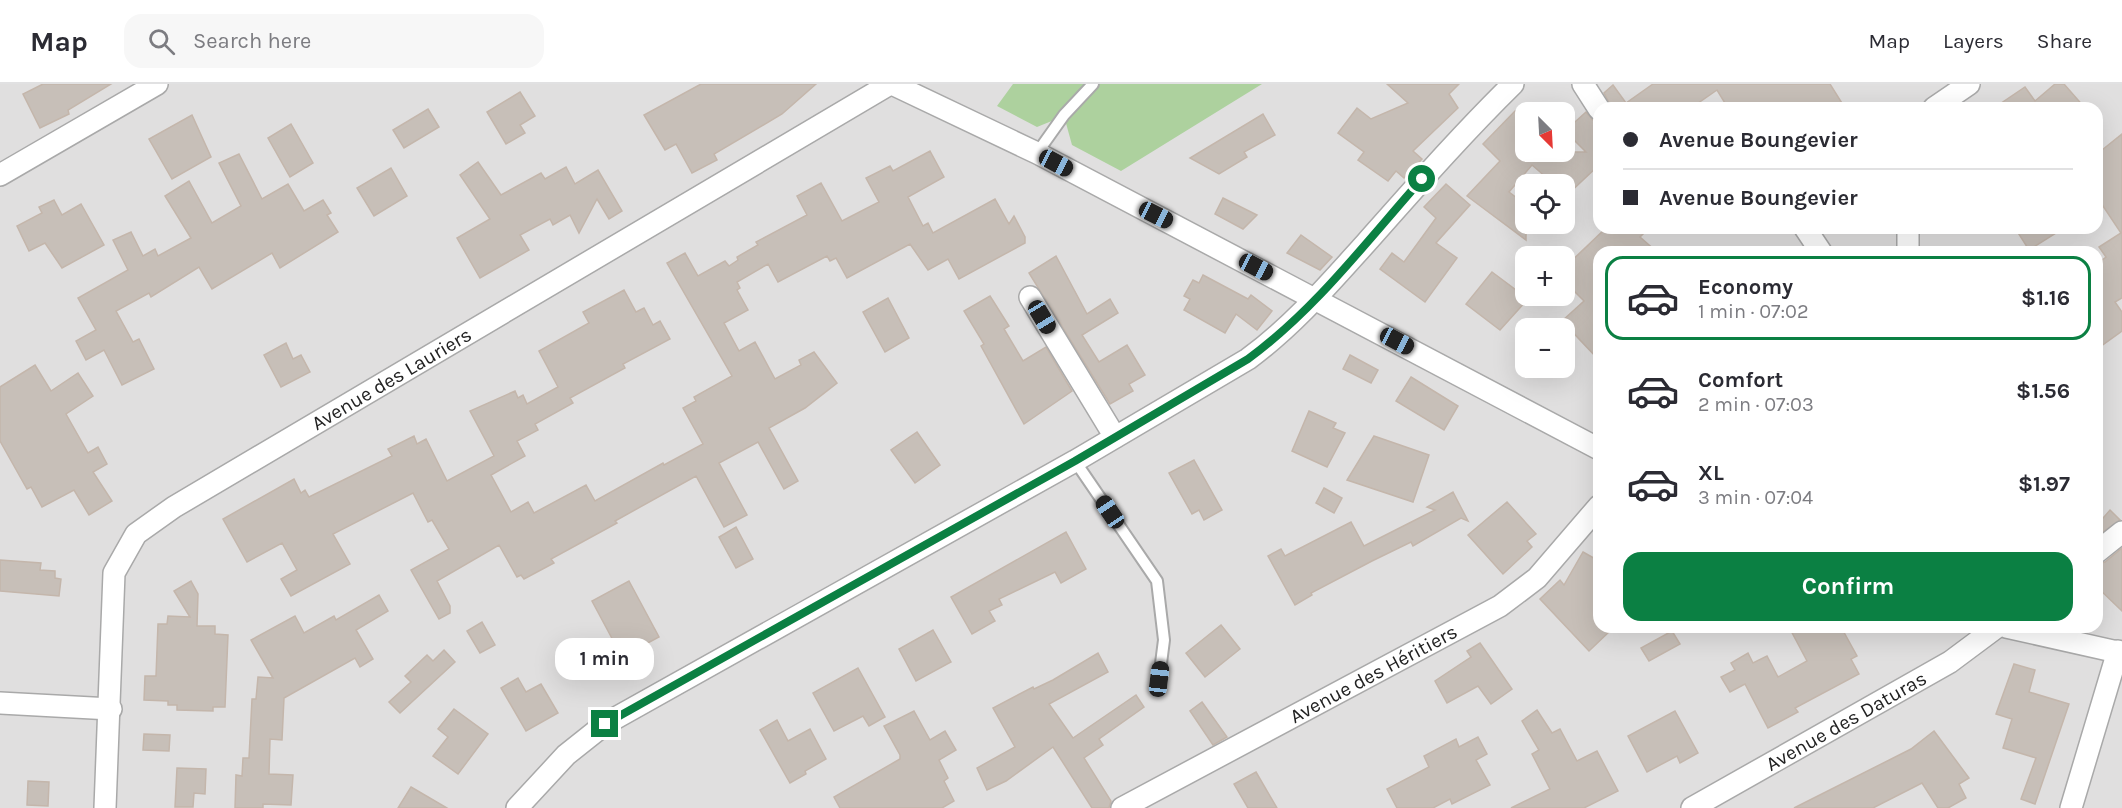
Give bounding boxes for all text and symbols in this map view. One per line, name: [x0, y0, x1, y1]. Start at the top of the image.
search box: [124, 14, 544, 68]
text: Map: [30, 25, 88, 58]
icon: search: [145, 25, 178, 58]
text: Search here: [193, 28, 311, 54]
text: Map: [1868, 29, 1910, 53]
text: Layers: [1943, 29, 2004, 53]
text: Share: [2037, 29, 2092, 53]
north arrow: [1515, 102, 1575, 162]
map controls: [1515, 102, 1575, 378]
text: Avenue Boungevier: [1659, 127, 1858, 153]
car: [1036, 147, 1076, 179]
route start: [1408, 165, 1435, 192]
button: locate: [1515, 174, 1575, 234]
text: Avenue Boungevier: [1659, 185, 1858, 211]
car: [1136, 199, 1176, 231]
button: +: [1515, 246, 1575, 306]
car: [1236, 251, 1276, 283]
icon: car: [1626, 271, 1680, 325]
text: Economy: [1698, 274, 1793, 300]
text: $1.16: [2021, 285, 2070, 311]
car: [1025, 297, 1059, 337]
text: 1 min · 07:02: [1698, 300, 1809, 323]
button: −: [1515, 318, 1575, 378]
street label: Avenue des Lauriers: [307, 322, 475, 435]
car: [1377, 325, 1417, 357]
icon: car: [1626, 364, 1680, 418]
text: Comfort: [1698, 367, 1783, 393]
text: $1.56: [2016, 378, 2070, 404]
text: 2 min · 07:03: [1698, 393, 1814, 416]
icon: car: [1626, 457, 1680, 511]
text: XL: [1698, 460, 1724, 486]
text: $1.97: [2018, 471, 2070, 497]
text: 3 min · 07:04: [1698, 486, 1813, 509]
car: [1092, 492, 1128, 532]
button: Confirm: [1623, 552, 2073, 621]
street label: Avenue des Héritiers: [1286, 620, 1461, 728]
callout: 1 min: [556, 637, 654, 679]
text: 1 min: [579, 647, 630, 670]
car: [1148, 660, 1170, 698]
street label: Avenue des Daturas: [1762, 666, 1930, 775]
route end: [591, 710, 618, 737]

